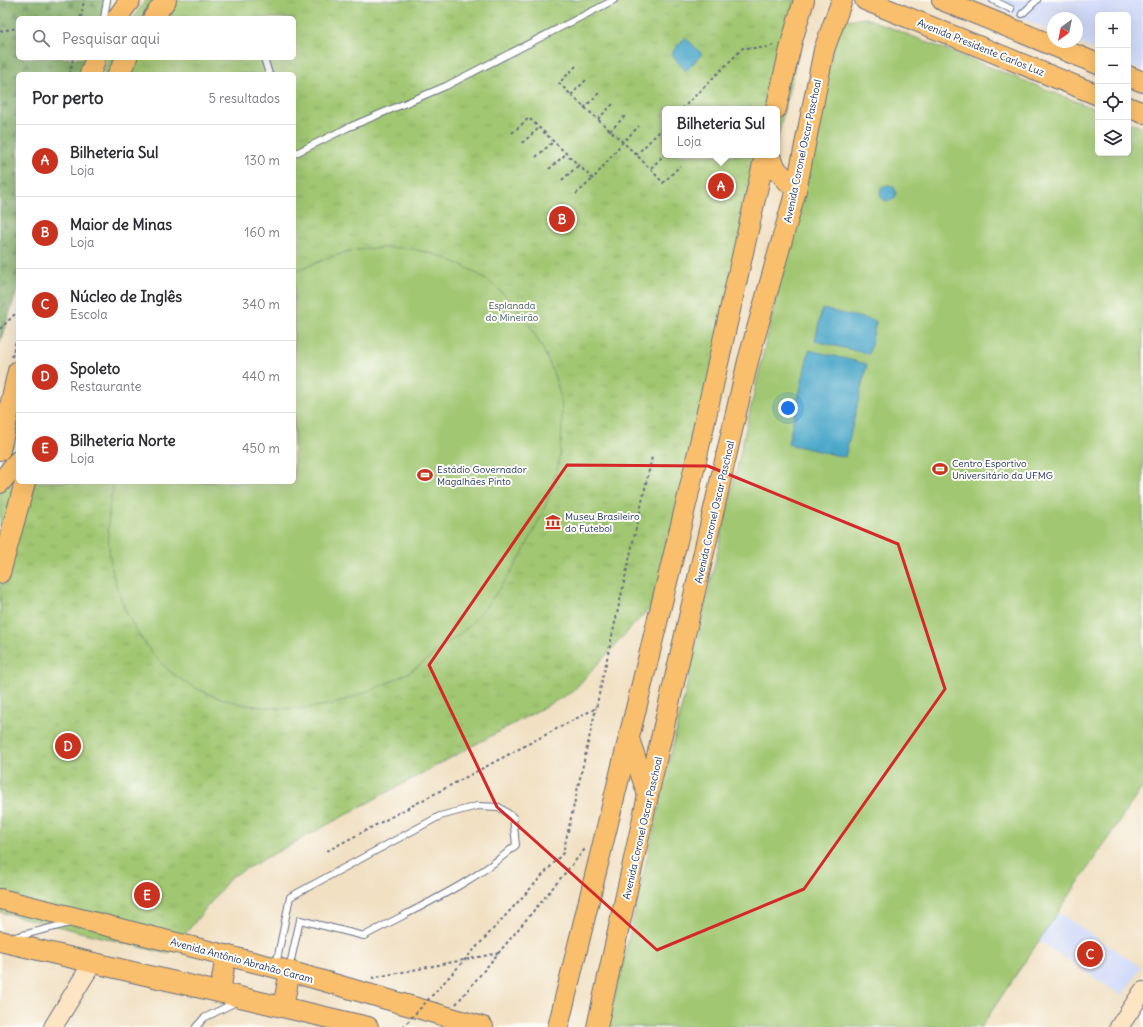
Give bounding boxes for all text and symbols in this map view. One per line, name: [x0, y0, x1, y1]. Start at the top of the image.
north arrow: [1047, 12, 1083, 48]
map controls: [1095, 12, 1131, 156]
button: +: [1095, 12, 1131, 48]
search box: [16, 16, 296, 60]
street label: Avenida Presidente Carlos Luz: [916, 16, 1046, 79]
icon: search: [30, 27, 52, 49]
text: Pesquisar aqui: [62, 29, 160, 48]
button: −: [1095, 48, 1131, 84]
street label: Avenida Coronel Oscar Paschoal: [781, 78, 824, 224]
button: locate: [1095, 84, 1131, 120]
text: Por perto: [32, 87, 103, 109]
text: 5 resultados: [208, 90, 280, 107]
popup: [662, 106, 780, 158]
text: Bilheteria Sul: [677, 114, 765, 133]
button: layers: [1095, 120, 1131, 156]
text: Loja: [677, 133, 701, 150]
text: Bilheteria Sul: [70, 143, 158, 162]
text: A: [41, 152, 49, 169]
text: 130 m: [244, 152, 280, 169]
text: Loja: [70, 162, 95, 179]
pin: A: [708, 171, 734, 201]
pin: B: [549, 204, 575, 234]
text: Maior de Minas: [70, 215, 172, 234]
text: B: [41, 224, 49, 241]
text: 160 m: [244, 224, 280, 241]
text: Loja: [70, 234, 95, 251]
text: Núcleo de Inglês: [70, 287, 182, 306]
text: C: [41, 296, 49, 313]
text: 340 m: [242, 296, 280, 313]
park label: Esplanada do Mineirão: [486, 299, 539, 324]
text: Escola: [70, 306, 108, 323]
text: Spoleto: [70, 359, 120, 378]
text: D: [40, 368, 50, 385]
text: 440 m: [242, 368, 280, 385]
text: Restaurante: [70, 378, 142, 395]
your location: [778, 398, 798, 418]
text: Bilheteria Norte: [70, 431, 176, 450]
street label: Avenida Coronel Oscar Paschoal: [692, 439, 737, 585]
text: E: [41, 440, 49, 457]
text: 450 m: [242, 440, 280, 457]
text: Loja: [70, 450, 95, 467]
place label: Centro Esportivo Universitário da UFMG: [952, 457, 1053, 482]
sports icon: Centro Esportivo Universitário da UFMG: [931, 460, 949, 478]
place label: Estádio Governador Magalhães Pinto: [437, 463, 527, 488]
sports icon: Estádio Governador Magalhães Pinto: [416, 466, 434, 484]
place label: Museu Brasileiro do Futebol: [565, 510, 640, 535]
museum icon: Museu Brasileiro do Futebol: [544, 513, 562, 531]
pin: D: [55, 731, 81, 761]
street label: Avenida Coronel Oscar Paschoal: [620, 755, 665, 901]
pin: E: [134, 880, 160, 910]
street label: Avenida Antônio Abrahão Caram: [169, 935, 315, 986]
pin: C: [1077, 939, 1103, 969]

